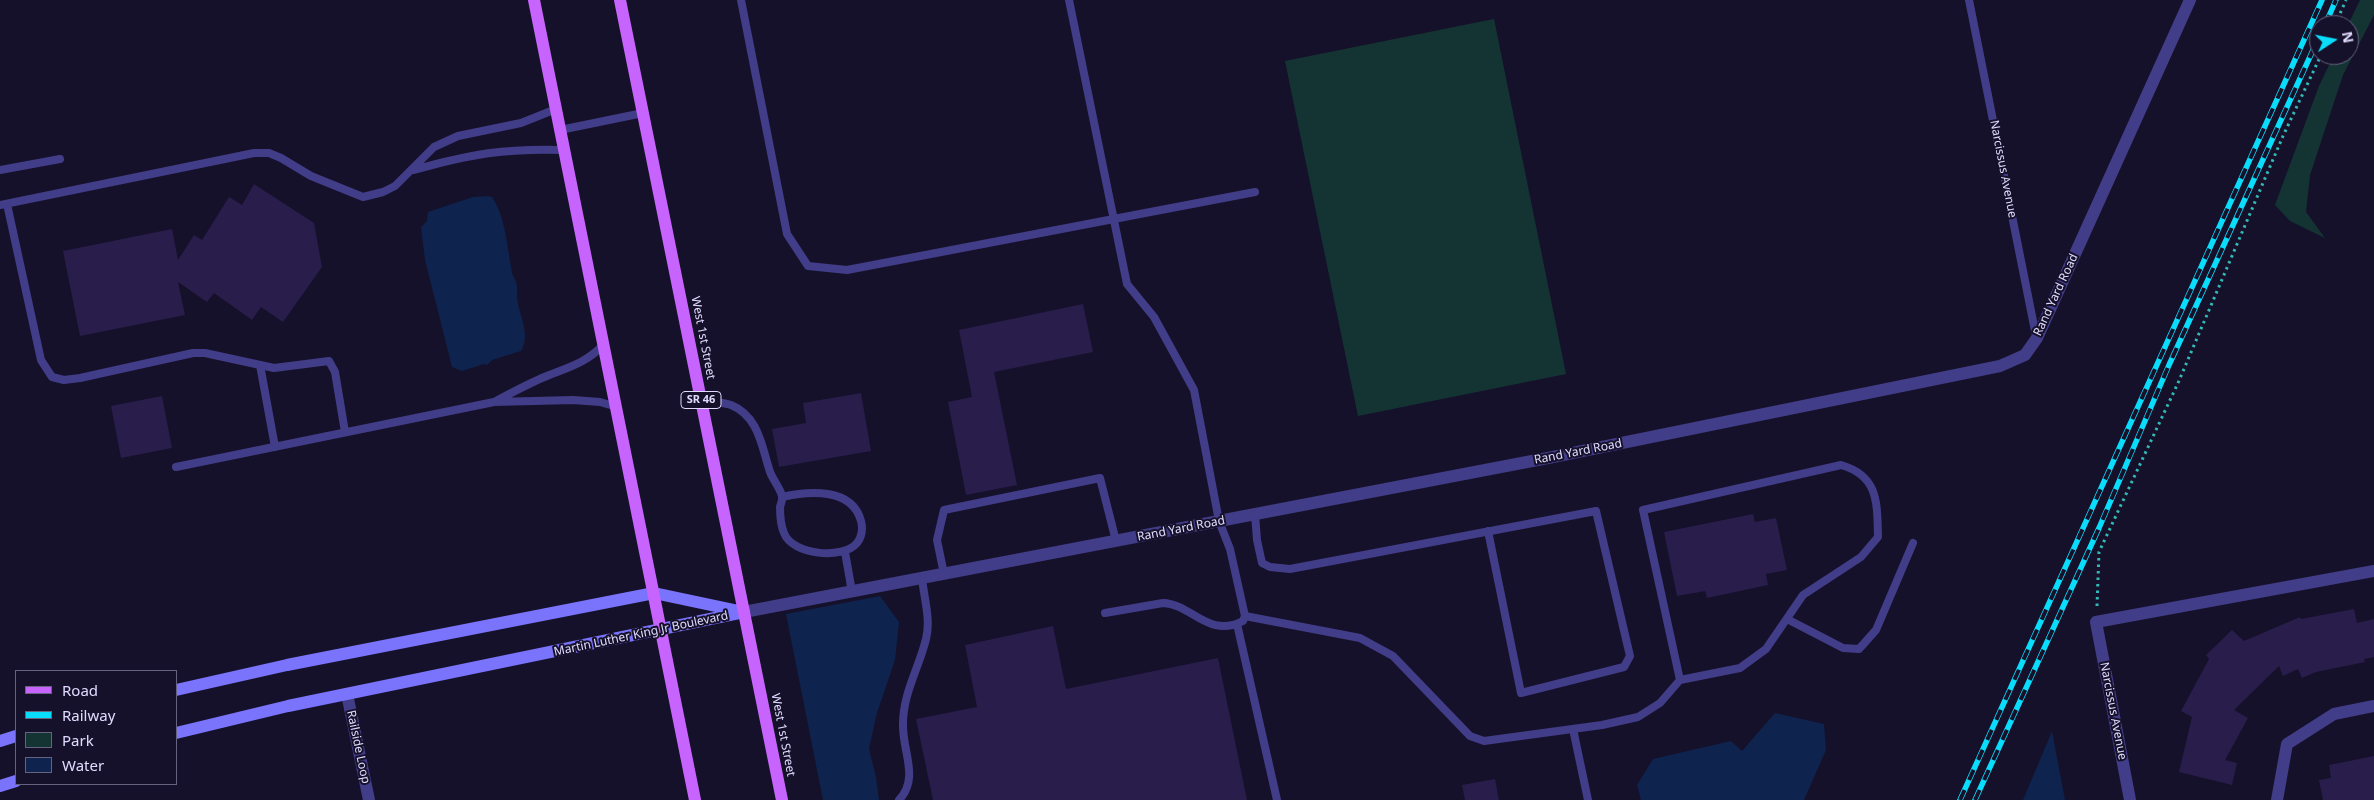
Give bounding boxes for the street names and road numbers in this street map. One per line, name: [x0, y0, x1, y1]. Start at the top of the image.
street label: Narcissus Avenue: [1986, 119, 2020, 219]
street label: Rand Yard Road: [2031, 252, 2081, 338]
street label: West 1st Street: [688, 295, 718, 381]
road number: SR 46: [681, 392, 721, 408]
street label: Rand Yard Road: [1533, 436, 1623, 468]
street label: Rand Yard Road: [1136, 513, 1226, 545]
street label: Martin Luther King Jr Boulevard: [553, 608, 729, 660]
street label: Narcissus Avenue: [2096, 661, 2130, 761]
street label: West 1st Street: [768, 692, 798, 778]
street label: Railside Loop: [343, 709, 373, 785]

